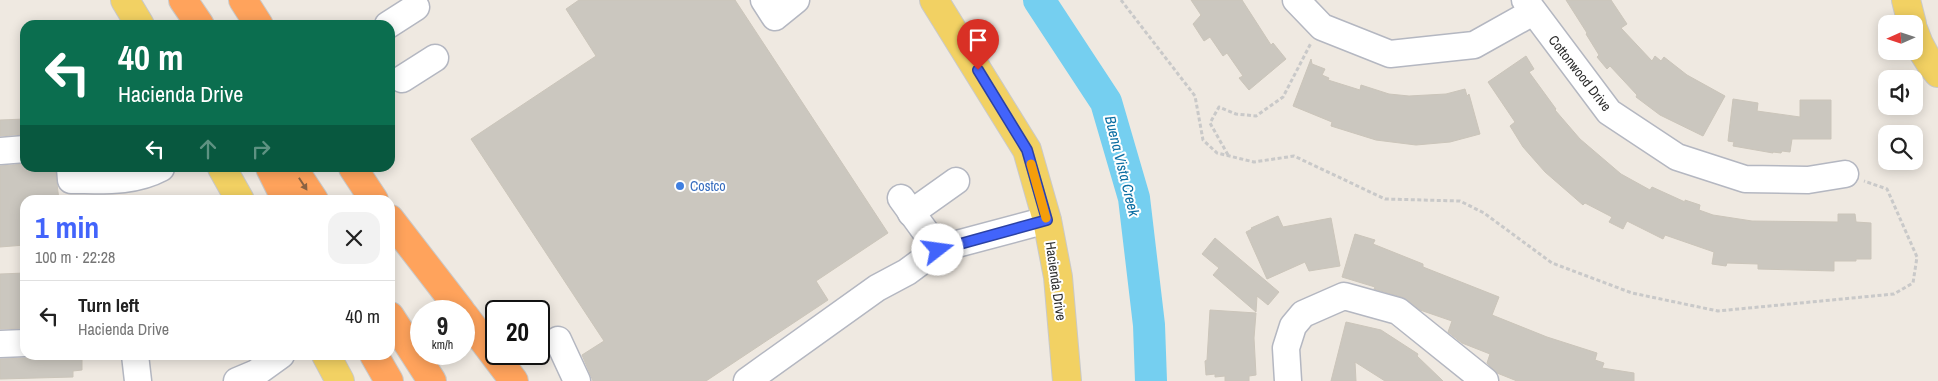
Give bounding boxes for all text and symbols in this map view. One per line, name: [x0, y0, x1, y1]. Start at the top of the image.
north arrow: [1878, 15, 1922, 60]
map controls: [1878, 15, 1923, 170]
pin: [957, 19, 999, 70]
icon: arrive: [964, 26, 992, 54]
street label: Cottonwood Drive: [1545, 31, 1615, 115]
text: 40 m: [118, 34, 183, 81]
icon: left: [35, 40, 100, 105]
button: sound: [1878, 70, 1923, 115]
text: Hacienda Drive: [118, 79, 243, 109]
water label: Buena Vista Creek: [1100, 113, 1145, 219]
button: search: [1878, 125, 1923, 170]
icon: left: [141, 135, 169, 163]
icon: ahead: [194, 135, 222, 163]
icon: right: [247, 135, 275, 163]
one-way arrow: [299, 177, 308, 190]
place label: Costco: [690, 177, 726, 195]
marker: Costco: [674, 180, 686, 192]
text: 1 min: [35, 207, 99, 247]
button: close: [328, 212, 380, 264]
position arrow: [911, 223, 963, 275]
street label: Hacienda Drive: [1042, 240, 1070, 322]
text: 100 m · 22:28: [35, 246, 115, 268]
text: Turn left: [78, 292, 139, 318]
speed limit sign: 20: [485, 300, 550, 365]
icon: left: [35, 302, 63, 330]
text: 40 m: [345, 303, 380, 329]
text: 9: [437, 309, 448, 343]
text: Hacienda Drive: [78, 318, 169, 340]
text: km/h: [432, 337, 453, 353]

